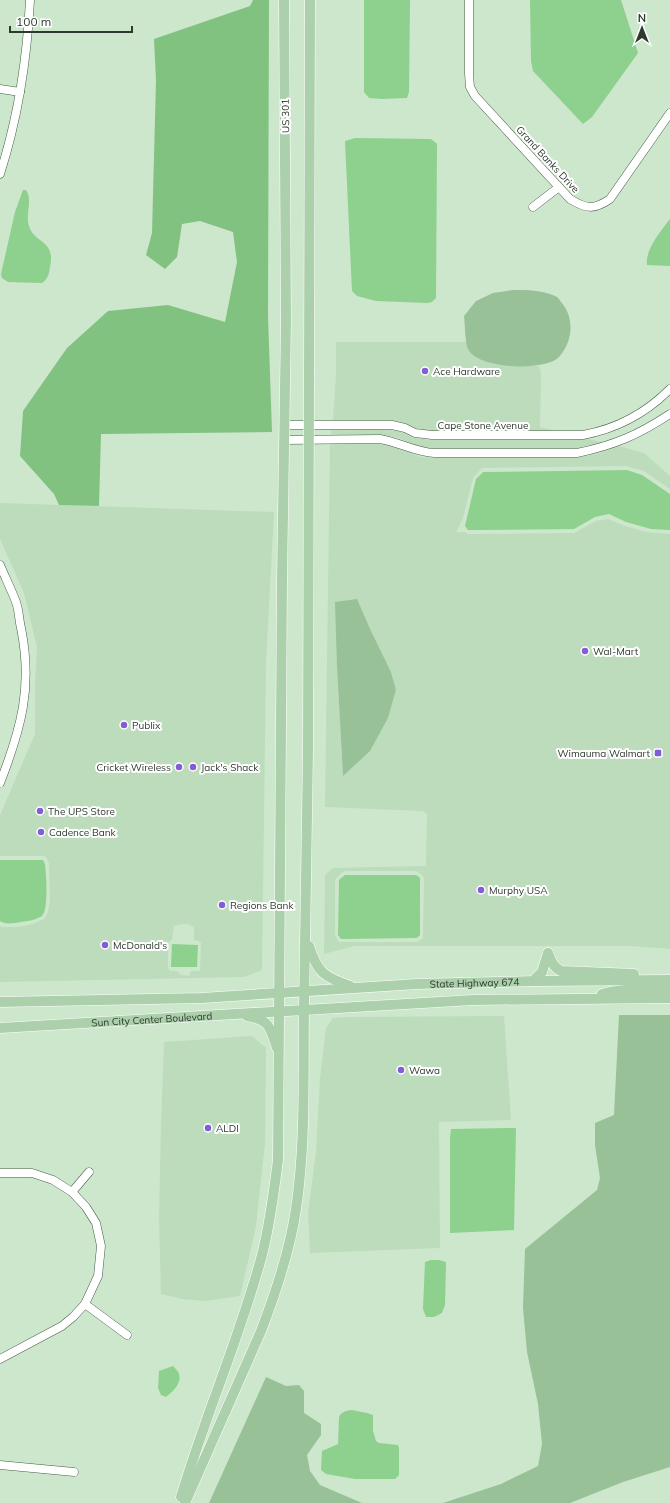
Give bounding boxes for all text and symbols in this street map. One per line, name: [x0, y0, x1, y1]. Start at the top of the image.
scale bar: [10, 8, 132, 34]
north arrow: [622, 8, 662, 48]
text: N: [638, 11, 646, 25]
text: 100 m: [16, 14, 51, 29]
street label: US 301: [279, 99, 292, 133]
street label: Grand Banks Drive: [513, 123, 582, 196]
place label: Ace Hardware: [433, 365, 500, 378]
marker: Ace Hardware: [420, 366, 430, 376]
street label: Cape Stone Avenue: [438, 419, 528, 432]
place label: Wal-Mart: [593, 645, 639, 658]
marker: Wal-Mart: [580, 646, 590, 656]
place label: Publix: [132, 719, 161, 732]
marker: Publix: [119, 720, 129, 730]
place label: Wimauma Walmart: [557, 747, 650, 760]
marker: Wimauma Walmart: [653, 748, 663, 758]
place label: Cricket Wireless: [96, 761, 171, 774]
place label: Jack's Shack: [201, 761, 259, 774]
marker: Cricket Wireless: [174, 762, 184, 772]
marker: Jack's Shack: [188, 762, 198, 772]
place label: The UPS Store: [48, 805, 115, 818]
marker: The UPS Store: [35, 806, 45, 816]
place label: Cadence Bank: [49, 826, 117, 839]
marker: Cadence Bank: [36, 827, 46, 837]
place label: Murphy USA: [489, 884, 548, 897]
marker: Murphy USA: [476, 885, 486, 895]
place label: Regions Bank: [230, 899, 294, 912]
marker: Regions Bank: [217, 900, 227, 910]
place label: McDonald's: [113, 939, 167, 952]
marker: McDonald's: [100, 940, 110, 950]
street label: State Highway 674: [430, 975, 519, 991]
street label: Sun City Center Boulevard: [91, 1009, 213, 1030]
place label: Wawa: [409, 1064, 440, 1077]
marker: Wawa: [396, 1065, 406, 1075]
place label: ALDI: [216, 1122, 239, 1135]
marker: ALDI: [203, 1123, 213, 1133]

